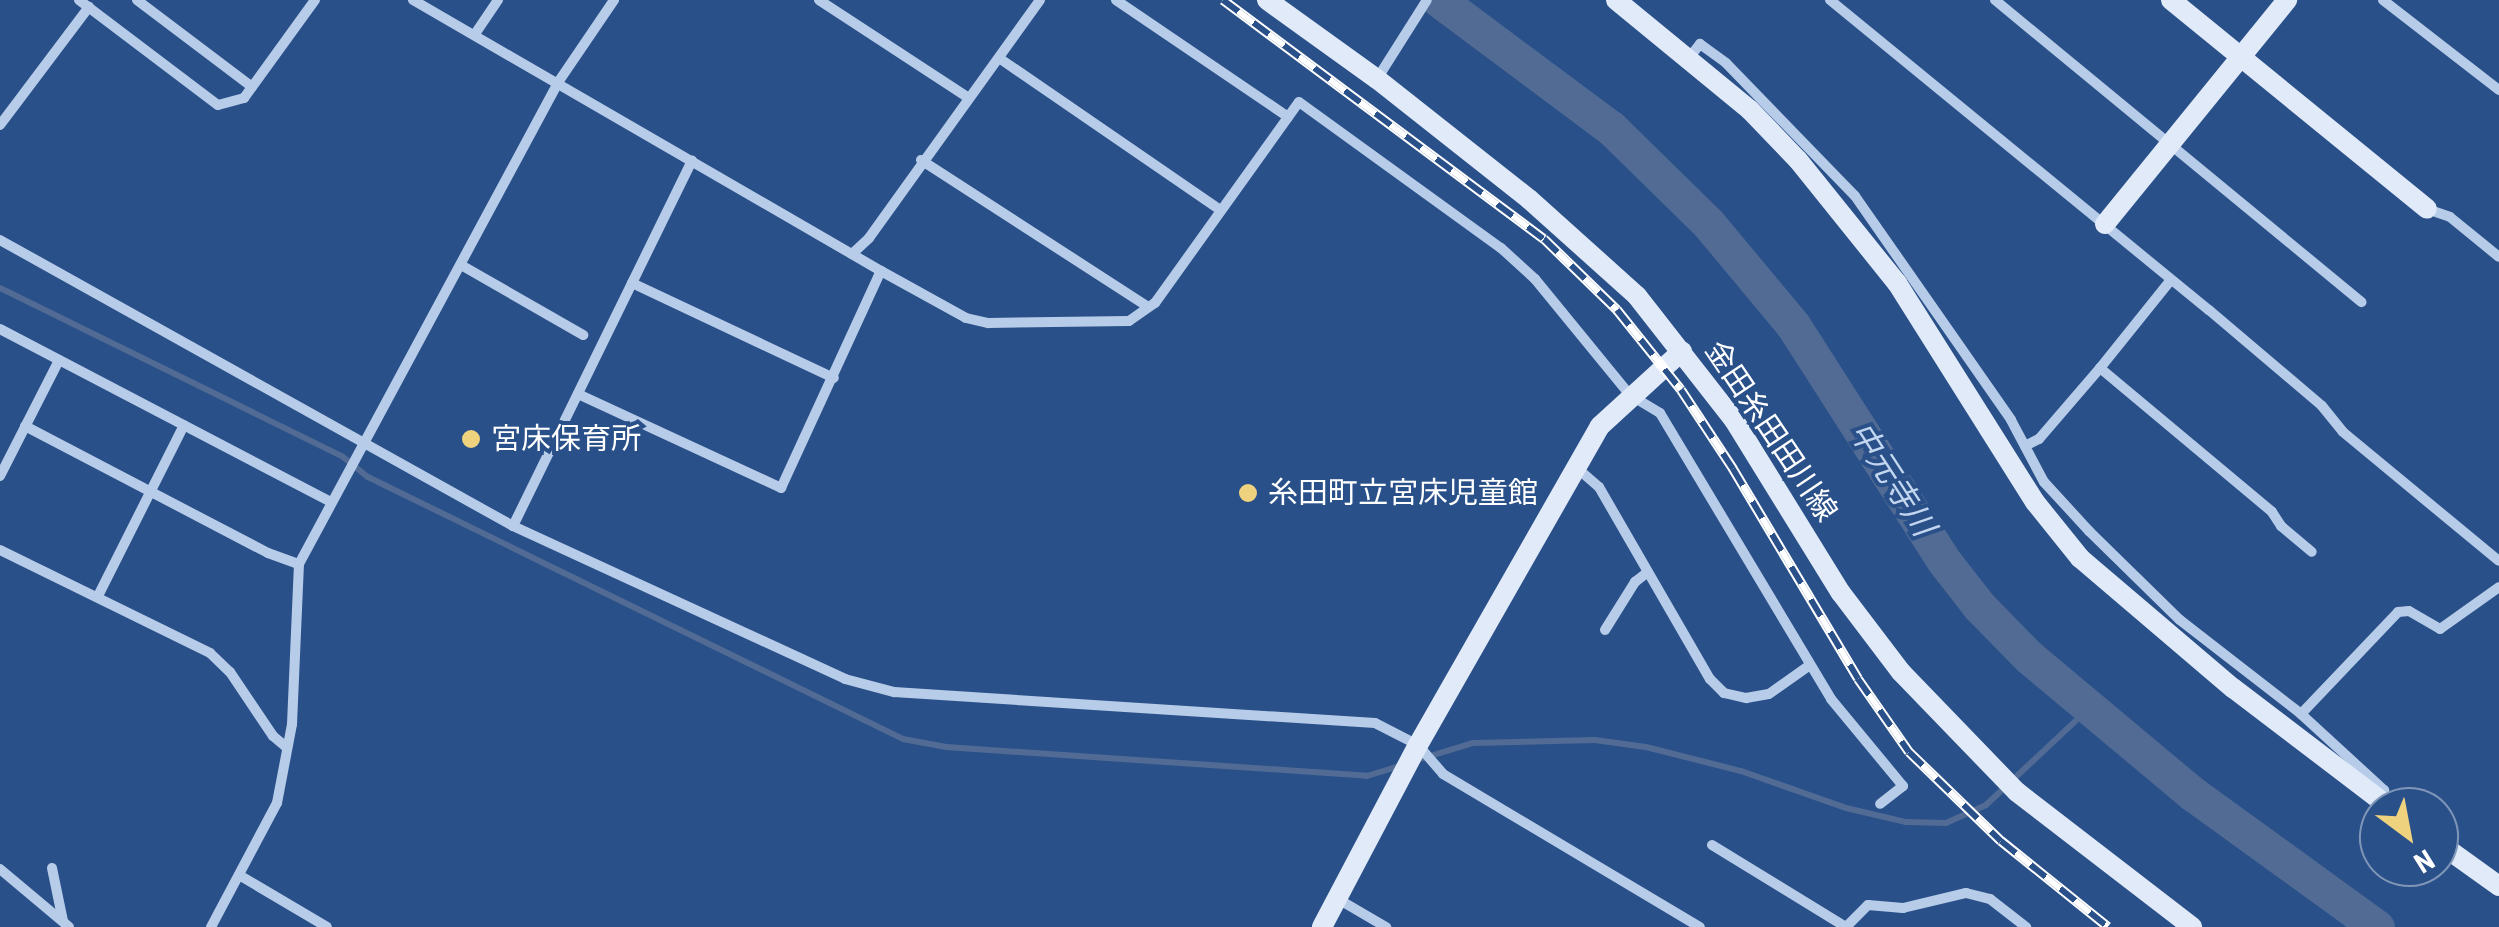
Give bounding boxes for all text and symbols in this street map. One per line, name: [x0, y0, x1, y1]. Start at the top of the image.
street label: 金田糸田田川線: [1697, 334, 1845, 528]
water label: 中元寺川: [1841, 415, 1943, 543]
place label: 宮床保育所: [491, 421, 641, 457]
marker: 宮床保育所: [460, 428, 482, 450]
place label: 糸田町立宮床児童館: [1268, 475, 1538, 511]
marker: 糸田町立宮床児童館: [1237, 482, 1259, 504]
north arrow: [2359, 787, 2459, 887]
text: N: [2408, 843, 2440, 880]

